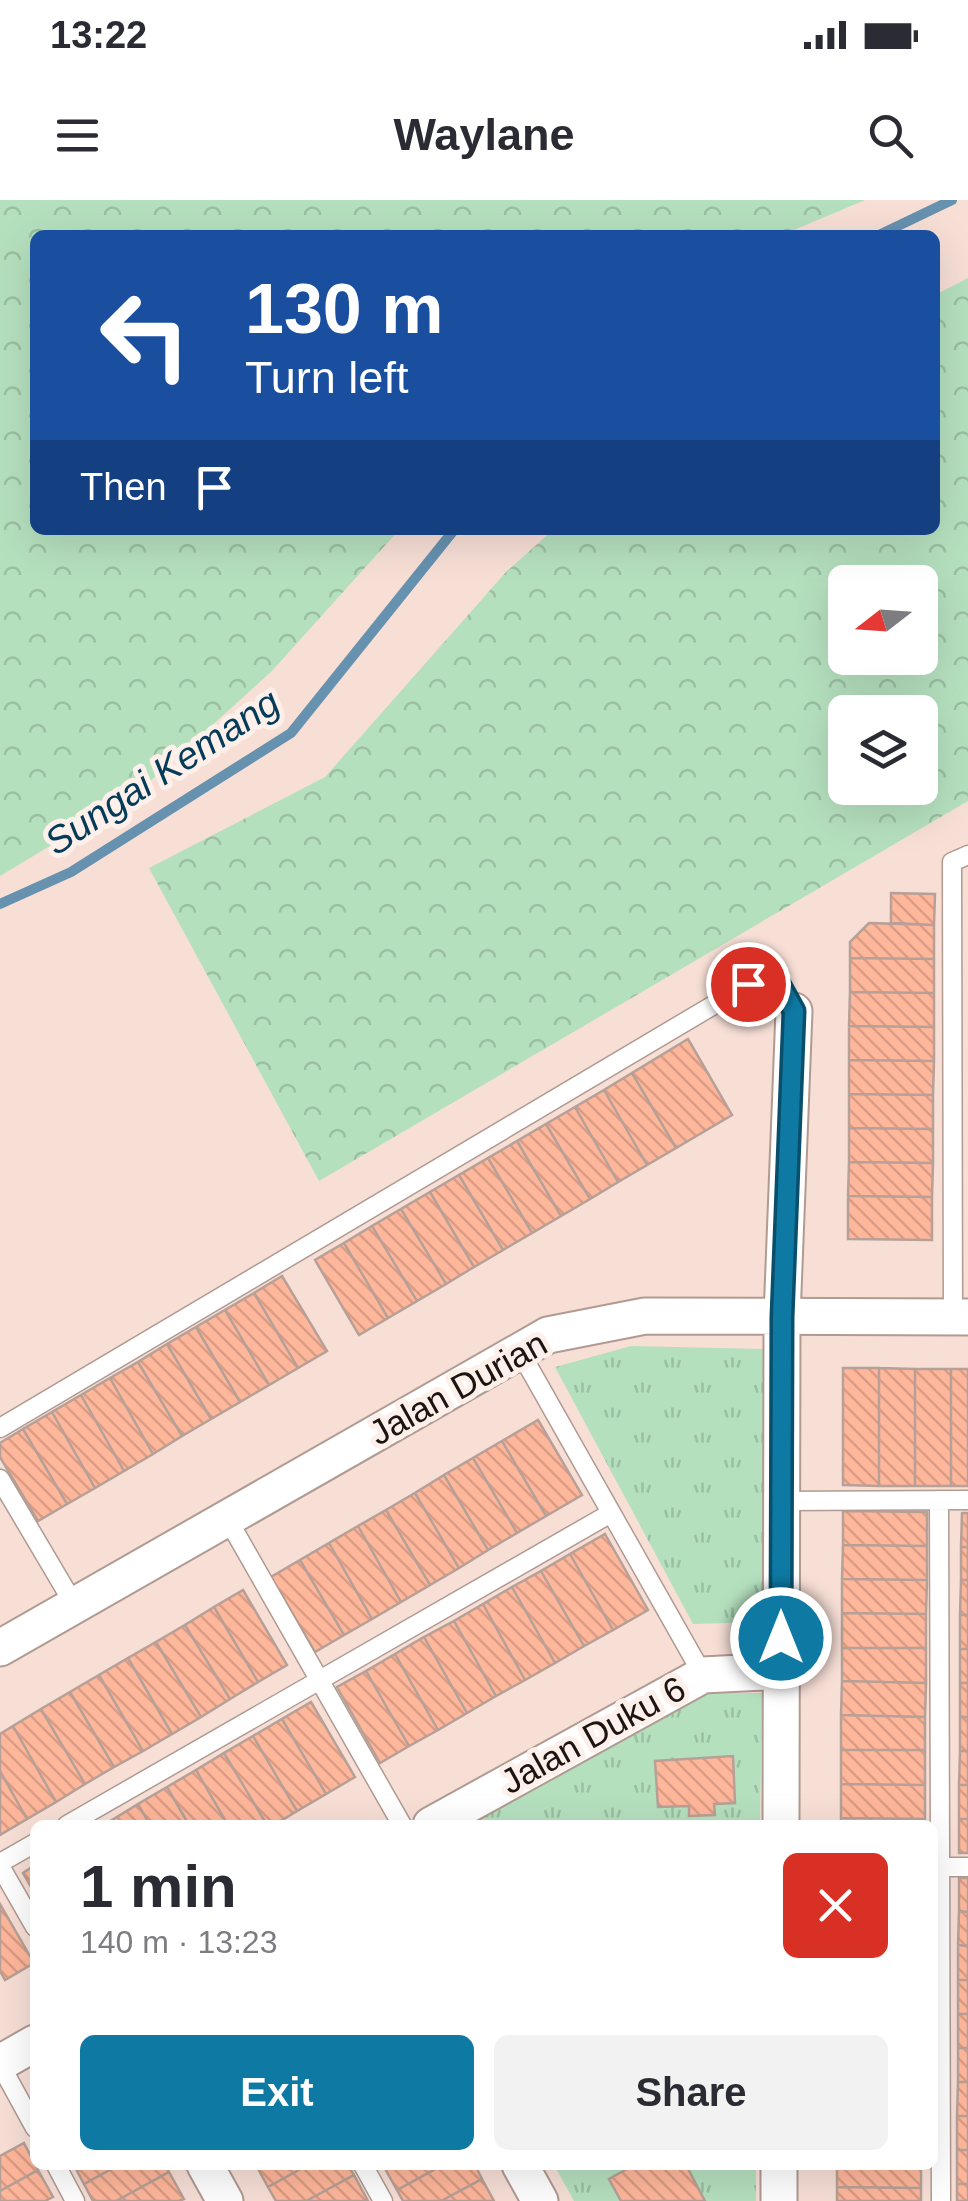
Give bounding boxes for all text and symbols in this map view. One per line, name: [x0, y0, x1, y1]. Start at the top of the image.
text: 13:22: [50, 14, 147, 56]
icon: menu: [50, 108, 105, 163]
icon: search: [863, 108, 918, 163]
text: Waylane: [394, 109, 574, 160]
icon: left: [80, 270, 210, 400]
text: 130 m: [245, 270, 443, 348]
text: Turn left: [245, 352, 408, 403]
icon: arrive: [187, 460, 242, 515]
text: Then: [80, 466, 167, 508]
north arrow: [828, 565, 938, 675]
map controls: [828, 565, 938, 805]
water label: Sungai Kemang: [37, 681, 287, 863]
button: layers: [828, 695, 938, 805]
pin: [706, 942, 791, 1027]
icon: arrive: [721, 957, 776, 1012]
street label: Jalan Durian: [362, 1323, 553, 1452]
position arrow: [729, 1586, 833, 1690]
street label: Jalan Duku 6: [494, 1668, 692, 1801]
text: 1 min: [80, 1853, 237, 1920]
button: close: [783, 1853, 888, 1958]
text: 140 m · 13:23: [80, 1924, 277, 1960]
button: Exit: [80, 2035, 474, 2150]
button: Share: [494, 2035, 888, 2150]

